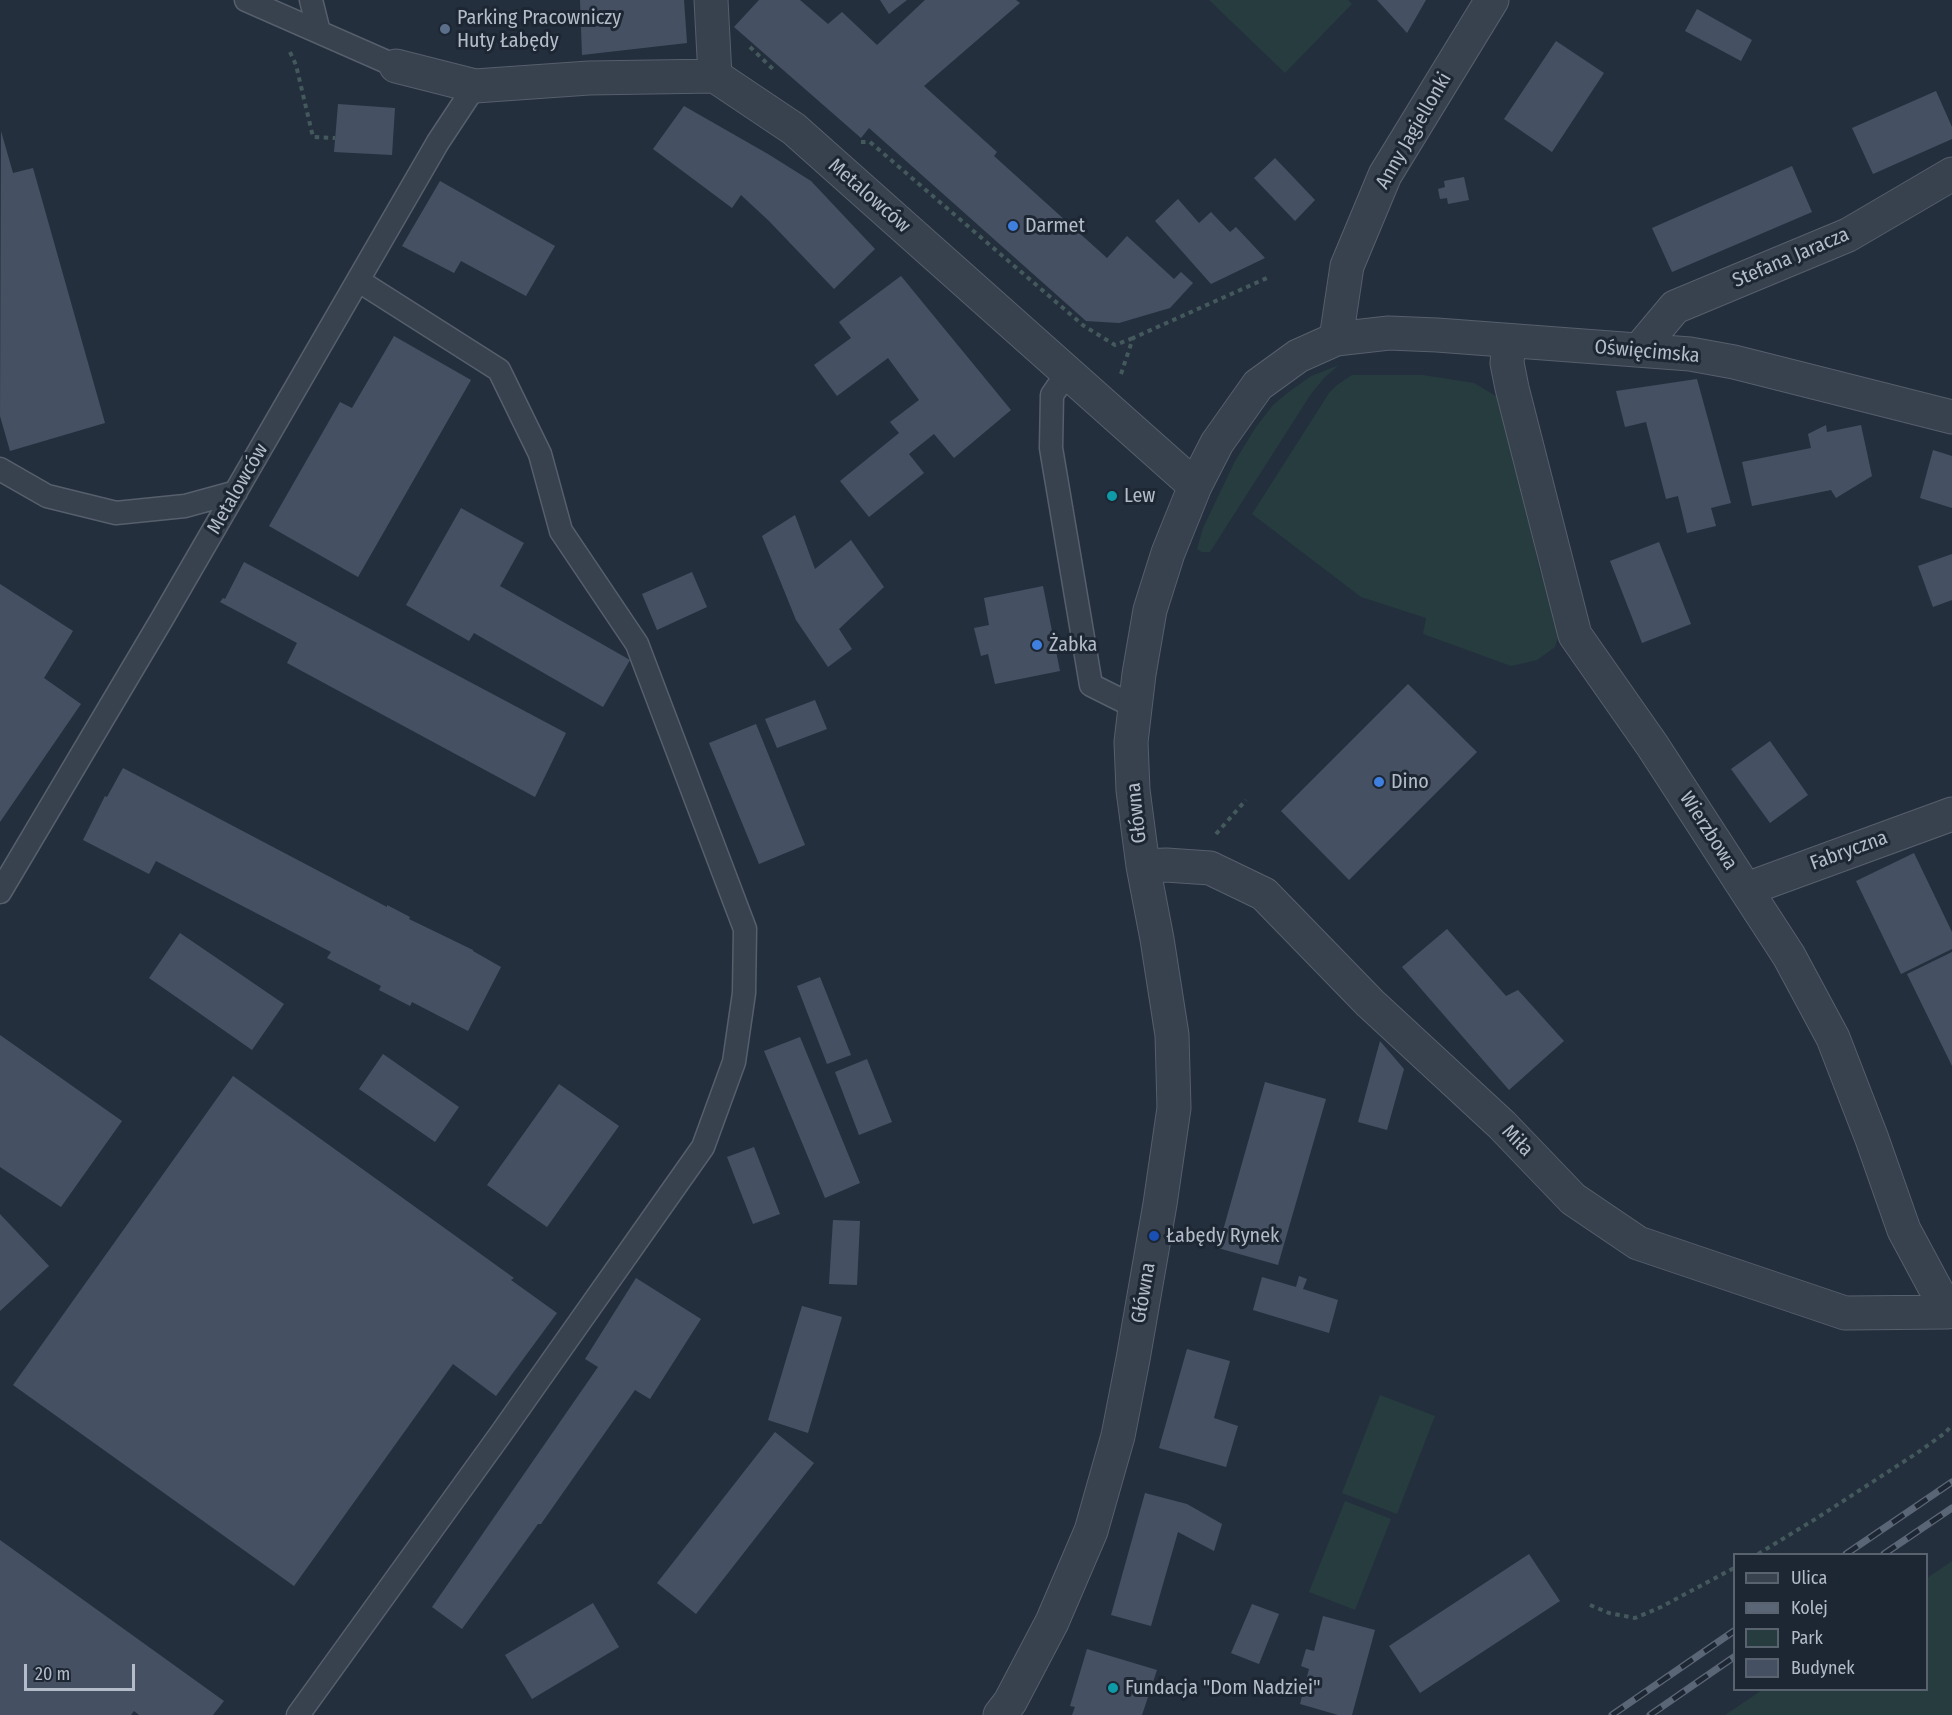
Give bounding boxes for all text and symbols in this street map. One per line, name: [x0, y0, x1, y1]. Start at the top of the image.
place label: Parking Pracowniczy Huty Łabędy: [457, 6, 621, 53]
marker: Parking Pracowniczy Huty Łabędy: [438, 22, 452, 36]
street label: Anny Jagiellonki: [1371, 69, 1457, 193]
street label: Metalowców: [823, 154, 915, 238]
place label: Darmet: [1025, 214, 1085, 238]
marker: Darmet: [1006, 219, 1020, 233]
street label: Stefana Jaracza: [1729, 223, 1853, 293]
street label: Oświęcimska: [1593, 335, 1701, 369]
street label: Metalowców: [202, 439, 274, 539]
place label: Lew: [1124, 484, 1155, 508]
marker: Lew: [1105, 489, 1119, 503]
place label: Żabka: [1049, 633, 1097, 657]
marker: Żabka: [1030, 638, 1044, 652]
place label: Dino: [1391, 770, 1429, 794]
marker: Dino: [1372, 775, 1386, 789]
street label: Główna: [1122, 781, 1152, 845]
street label: Wierzbowa: [1674, 787, 1742, 875]
street label: Fabryczna: [1807, 826, 1891, 876]
street label: Miła: [1496, 1120, 1538, 1162]
place label: Łabędy Rynek: [1166, 1224, 1279, 1248]
marker: Łabędy Rynek: [1147, 1229, 1161, 1243]
street label: Główna: [1127, 1261, 1161, 1325]
legend: [1733, 1553, 1928, 1691]
text: Ulica: [1791, 1567, 1827, 1589]
text: Kolej: [1791, 1597, 1828, 1619]
text: Park: [1791, 1627, 1823, 1649]
scale bar: [27, 1652, 138, 1690]
text: Budynek: [1791, 1657, 1855, 1679]
text: 20 m: [35, 1663, 70, 1685]
place label: Fundacja "Dom Nadziei": [1125, 1676, 1320, 1700]
marker: Fundacja "Dom Nadziei": [1106, 1681, 1120, 1695]

